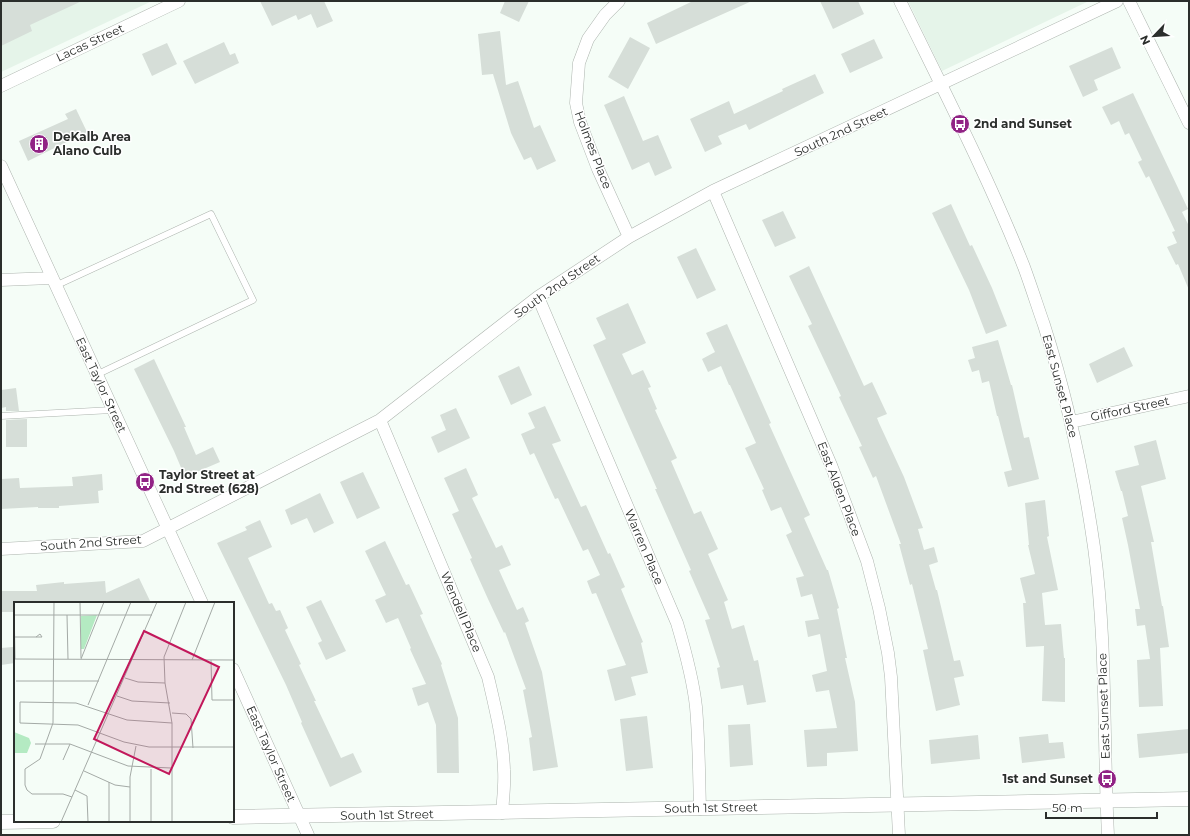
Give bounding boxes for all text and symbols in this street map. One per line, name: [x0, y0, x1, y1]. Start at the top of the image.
north arrow: [1134, 16, 1174, 56]
street label: Lacas Street: [53, 20, 126, 65]
text: N: [1137, 33, 1153, 47]
street label: South 2nd Street: [792, 103, 890, 160]
street label: Holmes Place: [572, 109, 615, 191]
bus stop icon: 2nd and Sunset: [949, 113, 971, 135]
place label: 2nd and Sunset: [974, 116, 1073, 131]
place label: DeKalb Area Alano Culb: [52, 129, 131, 158]
building icon: DeKalb Area Alano Culb: [28, 133, 50, 155]
street label: South 2nd Street: [511, 250, 603, 321]
street label: East Sunset Place: [1039, 333, 1081, 439]
street label: East Taylor Street: [73, 335, 130, 435]
street label: Gifford Street: [1089, 393, 1171, 424]
street label: East Alden Place: [815, 439, 864, 538]
place label: Taylor Street at 2nd Street (628): [159, 467, 259, 496]
bus stop icon: Taylor Street at 2nd Street (628): [134, 471, 156, 493]
street label: Warren Place: [622, 507, 667, 587]
street label: South 2nd Street: [40, 531, 142, 554]
street label: Wendell Place: [438, 569, 485, 654]
inset map: [14, 602, 234, 822]
street label: East Sunset Place: [1094, 653, 1113, 759]
street label: East Taylor Street: [243, 703, 299, 804]
bus stop icon: 1st and Sunset: [1096, 768, 1118, 790]
place label: 1st and Sunset: [1003, 771, 1094, 786]
scale bar: [1046, 794, 1157, 820]
street label: South 1st Street: [664, 799, 758, 816]
text: 50 m: [1052, 800, 1083, 815]
street label: South 1st Street: [340, 806, 434, 823]

